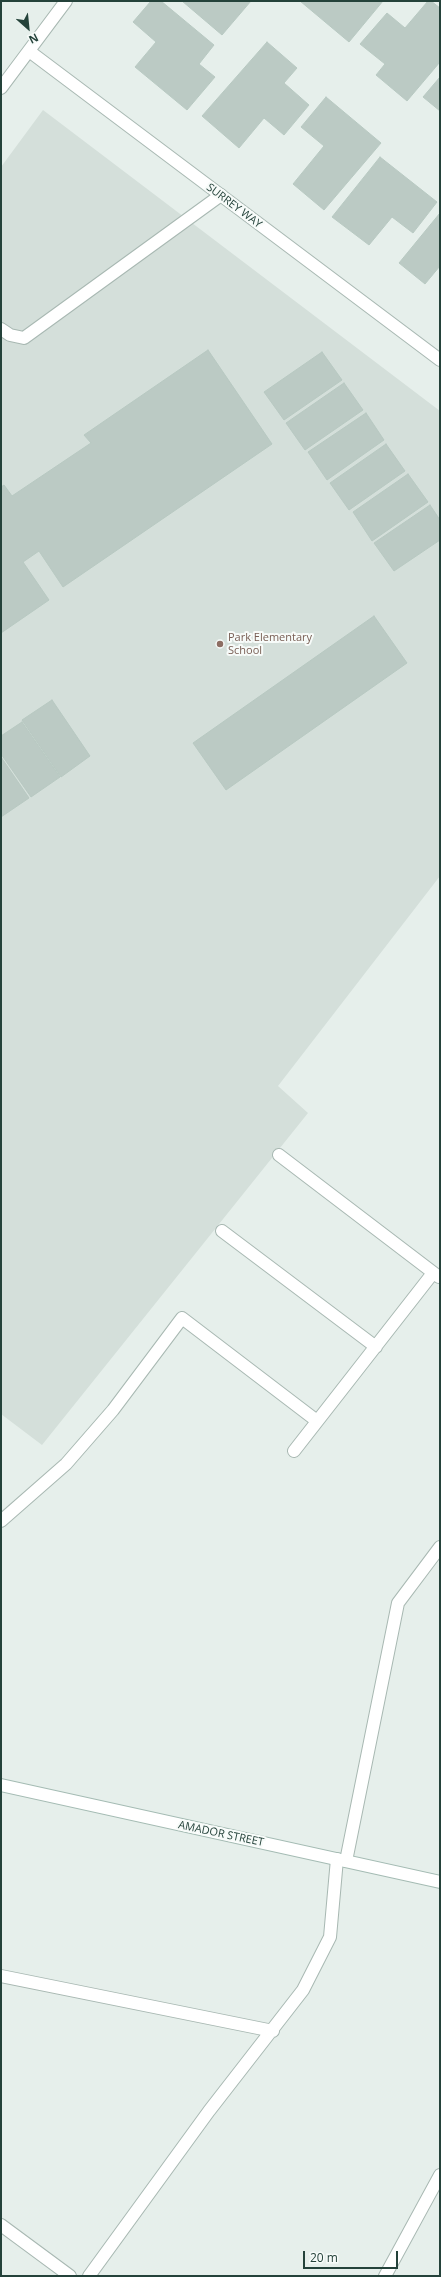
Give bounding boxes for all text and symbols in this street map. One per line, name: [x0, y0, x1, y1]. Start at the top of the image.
north arrow: [8, 8, 48, 48]
text: N: [26, 30, 41, 48]
street label: SURREY WAY: [204, 181, 264, 231]
place label: Park Elementary School: [228, 631, 312, 657]
marker: Park Elementary School: [215, 639, 225, 649]
street label: AMADOR STREET: [177, 1818, 265, 1850]
scale bar: [305, 2243, 400, 2269]
text: 20 m: [310, 2249, 338, 2266]

